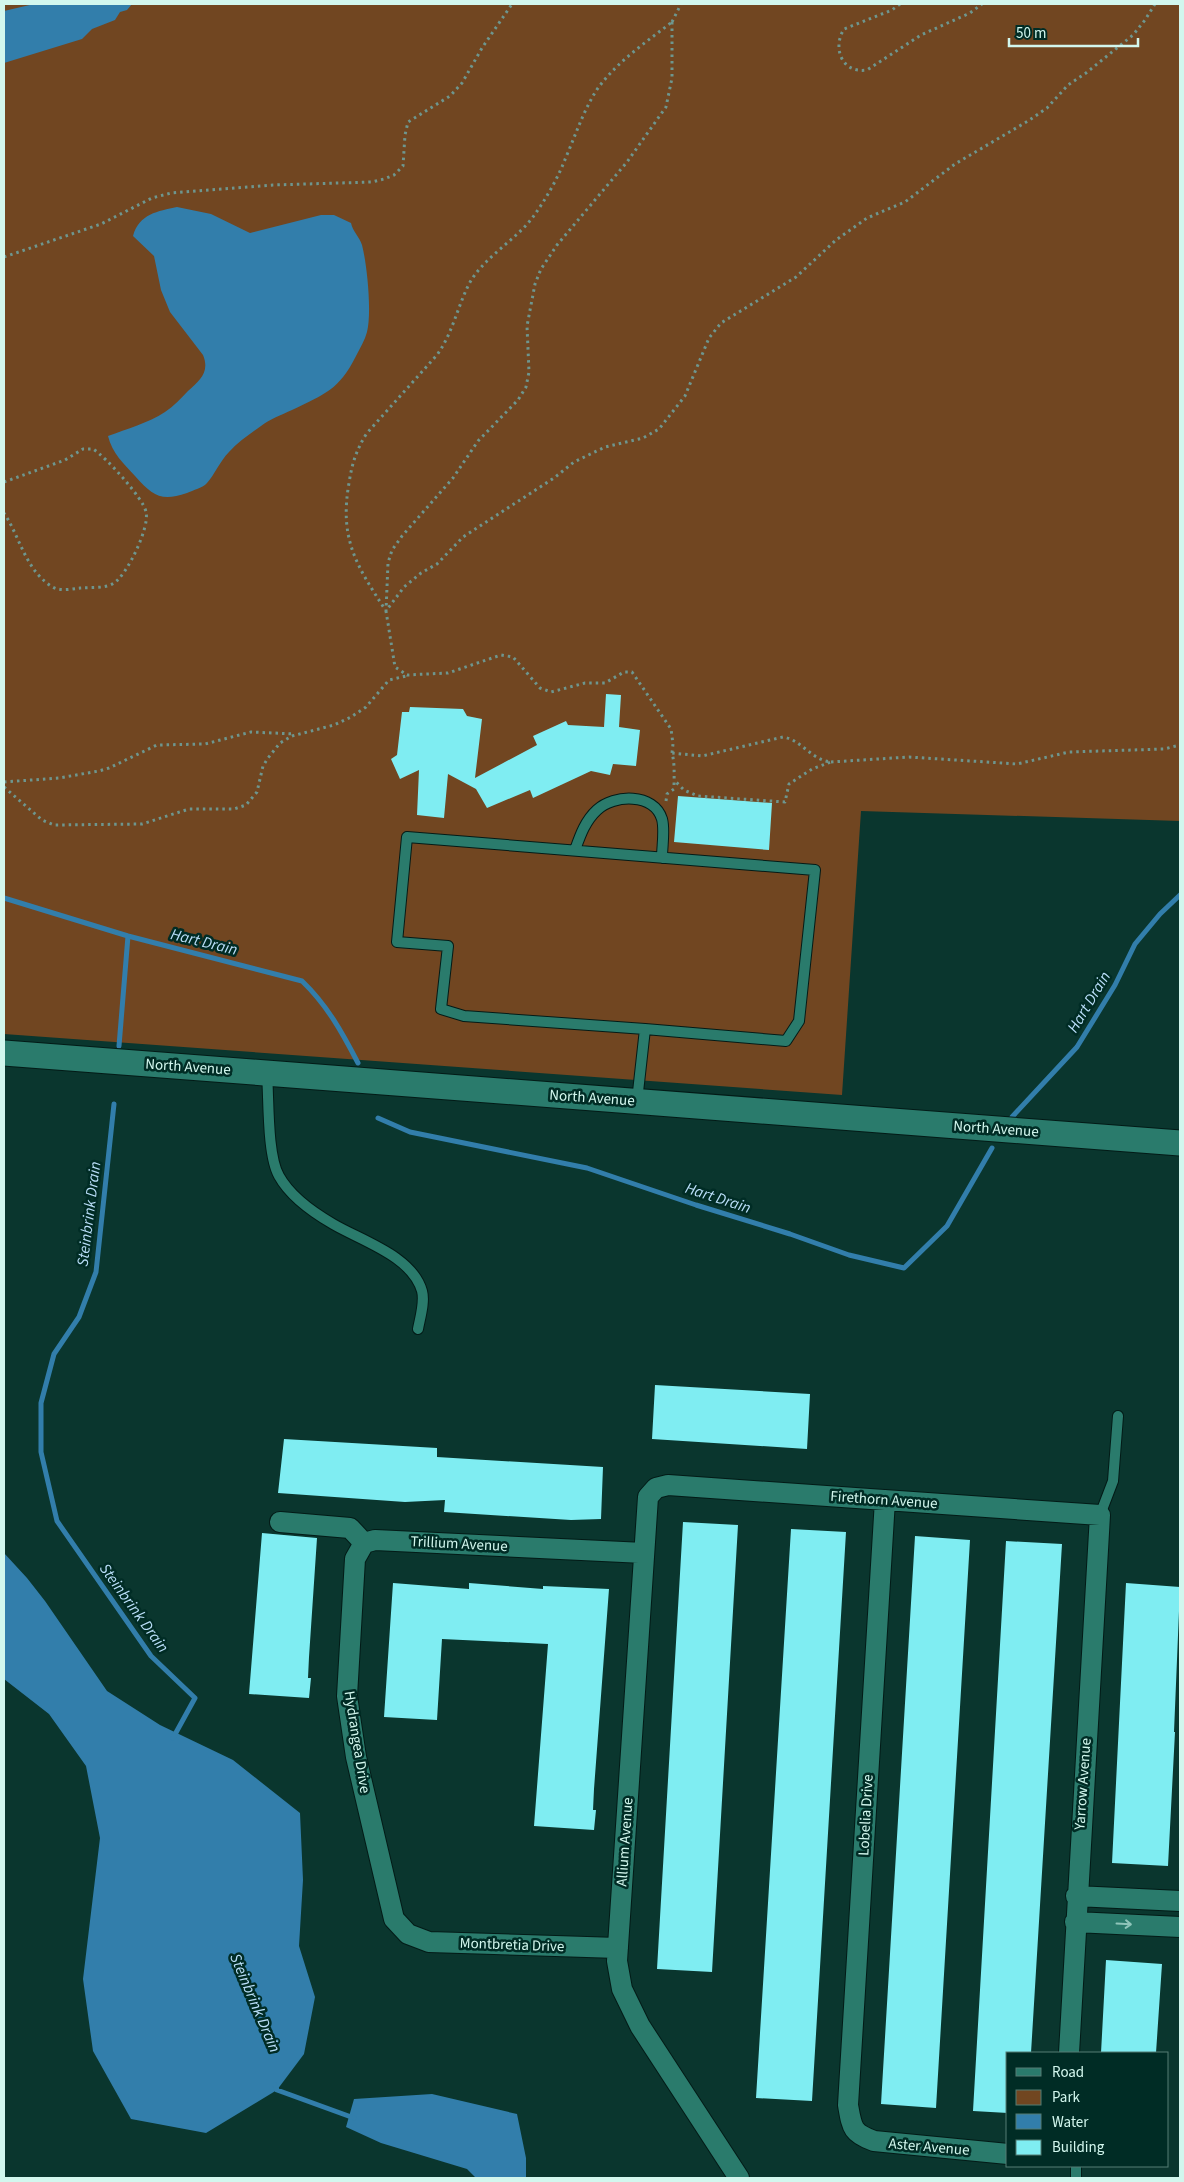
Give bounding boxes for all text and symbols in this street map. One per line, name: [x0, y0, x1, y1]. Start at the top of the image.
scale bar: [1009, 15, 1138, 47]
text: 50 m: [1016, 23, 1046, 44]
water label: Hart Drain: [168, 923, 240, 961]
water label: Hart Drain: [1062, 967, 1116, 1037]
street label: North Avenue: [145, 1054, 231, 1080]
street label: North Avenue: [549, 1085, 635, 1111]
street label: North Avenue: [953, 1116, 1039, 1142]
water label: Steinbrink Drain: [72, 1160, 106, 1268]
water label: Hart Drain: [682, 1177, 754, 1219]
street label: Firethorn Avenue: [830, 1486, 938, 1514]
street label: Trillium Avenue: [410, 1531, 508, 1557]
water label: Steinbrink Drain: [94, 1559, 174, 1657]
street label: Hydrangea Drive: [339, 1689, 375, 1795]
street label: Yarrow Avenue: [1069, 1737, 1097, 1832]
street label: Lobelia Drive: [853, 1774, 879, 1856]
street label: Allium Avenue: [611, 1797, 639, 1887]
one-way arrow: [1116, 1919, 1132, 1929]
street label: Montbretia Drive: [459, 1933, 565, 1957]
water label: Steinbrink Drain: [224, 1950, 286, 2056]
legend: [1006, 2052, 1169, 2167]
text: Road: [1052, 2062, 1084, 2083]
text: Park: [1052, 2087, 1081, 2108]
text: Water: [1052, 2112, 1089, 2133]
street label: Aster Avenue: [888, 2133, 970, 2161]
text: Building: [1052, 2137, 1105, 2158]

